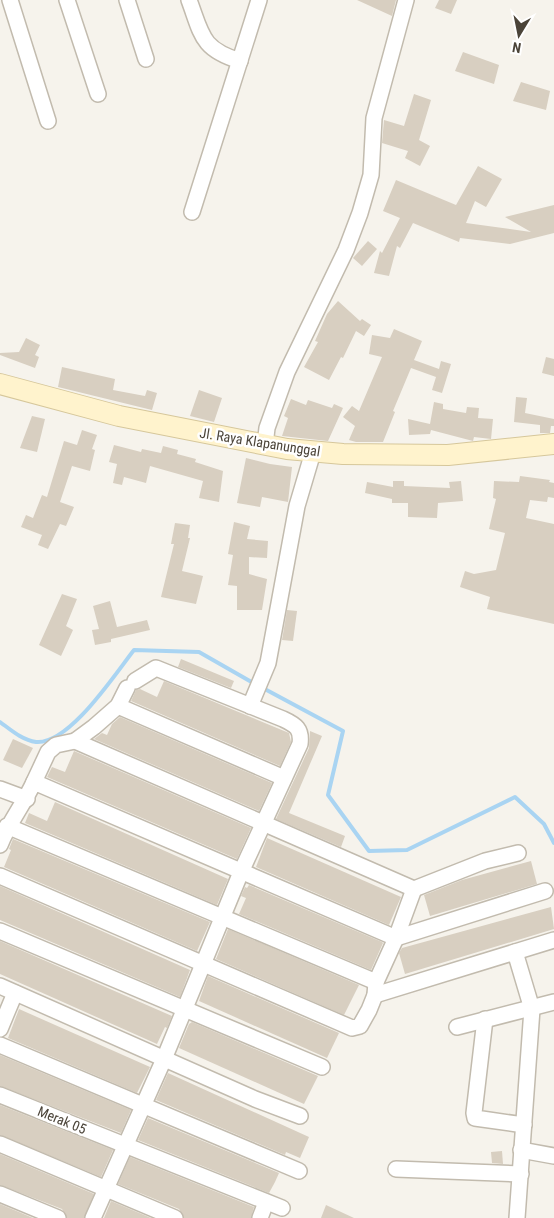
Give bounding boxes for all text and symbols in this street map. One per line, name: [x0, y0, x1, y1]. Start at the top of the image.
north arrow: [494, 10, 544, 60]
text: N: [511, 39, 522, 56]
street label: Jl. Raya Klapanunggal: [199, 425, 321, 459]
street label: Merak 05: [35, 1103, 89, 1137]

